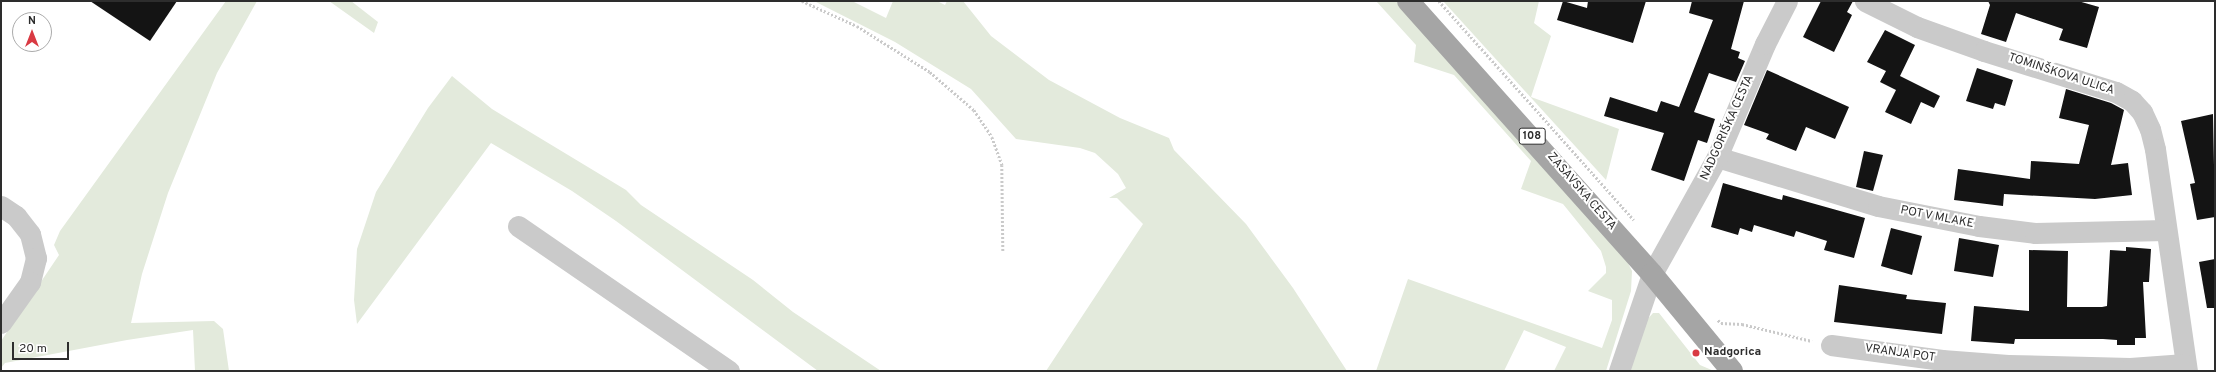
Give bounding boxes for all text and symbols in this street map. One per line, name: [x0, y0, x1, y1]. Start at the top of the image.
north arrow: [12, 12, 52, 52]
text: N: [28, 14, 36, 28]
street label: TOMINŠKOVA ULICA: [2006, 51, 2116, 99]
street label: NADGORIŠKA CESTA: [1698, 73, 1758, 183]
road number: 108: [1518, 127, 1546, 145]
street label: ZASAVSKA CESTA: [1543, 150, 1619, 234]
street label: POT V MLAKE: [1898, 204, 1976, 232]
scale bar: [14, 334, 71, 360]
text: 20 m: [19, 341, 47, 357]
street label: VRANJA POT: [1864, 342, 1936, 366]
place label: Nadgorica: [1704, 346, 1761, 360]
marker: Nadgorica: [1691, 348, 1701, 358]

